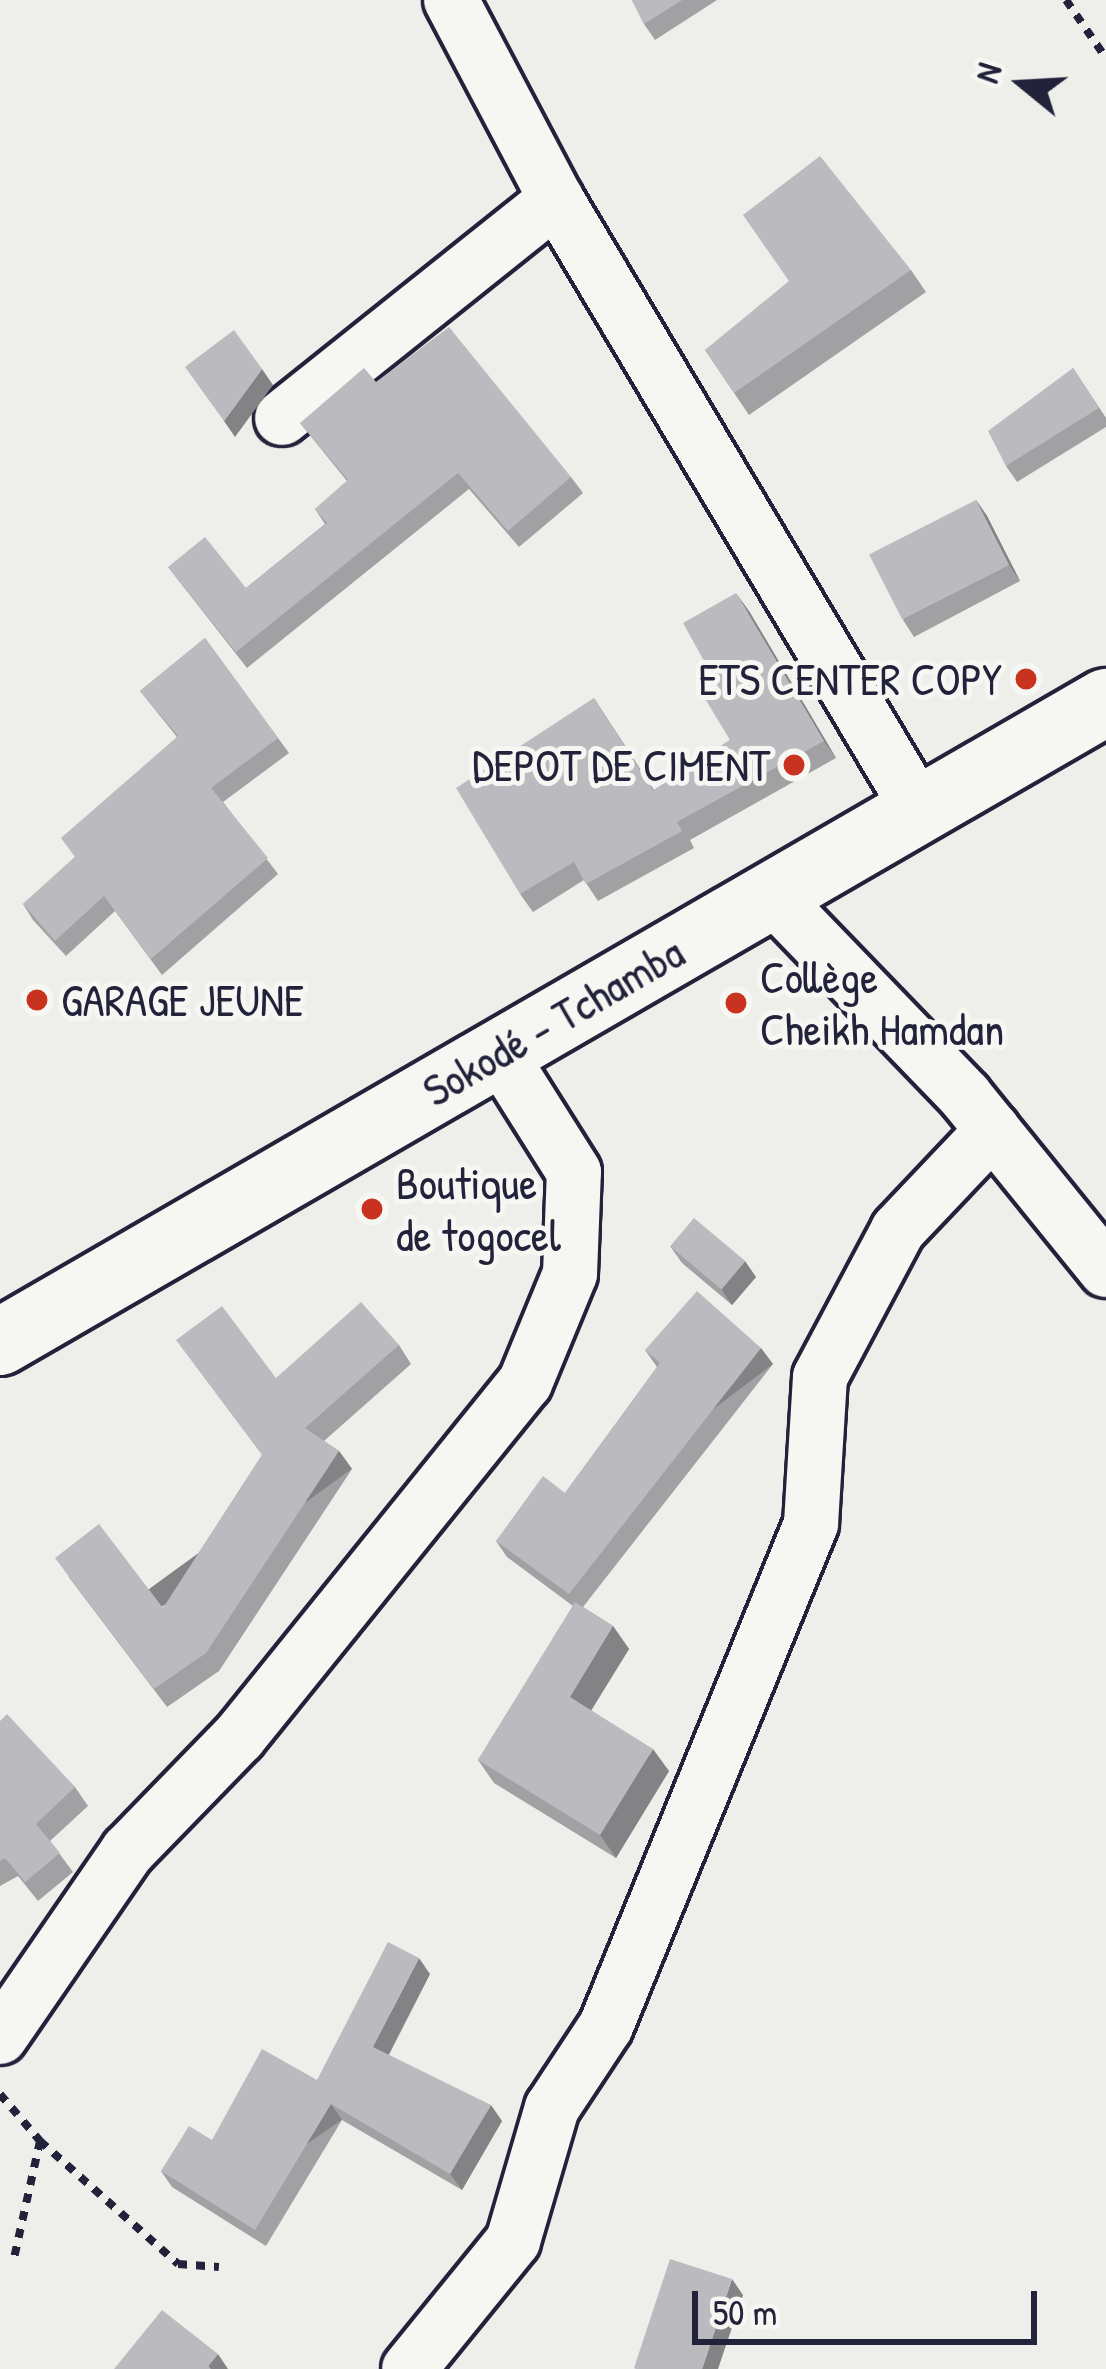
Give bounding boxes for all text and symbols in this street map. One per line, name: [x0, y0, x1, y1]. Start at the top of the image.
north arrow: [962, 24, 1082, 144]
text: N: [964, 58, 1011, 88]
place label: ETS CENTER COPY: [699, 652, 1002, 706]
marker: ETS CENTER COPY: [1013, 666, 1039, 692]
place label: DEPOT DE CIMENT: [472, 738, 770, 792]
marker: DEPOT DE CIMENT: [781, 752, 807, 778]
street label: Sokodé - Tchamba: [413, 925, 693, 1117]
place label: Collège Cheikh Hamdan: [760, 950, 1004, 1056]
place label: GARAGE JEUNE: [61, 973, 304, 1027]
marker: GARAGE JEUNE: [24, 987, 50, 1013]
marker: Collège Cheikh Hamdan: [723, 990, 749, 1016]
place label: Boutique de togocel: [396, 1156, 561, 1262]
marker: Boutique de togocel: [359, 1196, 385, 1222]
scale bar: [698, 2267, 1043, 2341]
text: 50 m: [713, 2287, 777, 2336]

